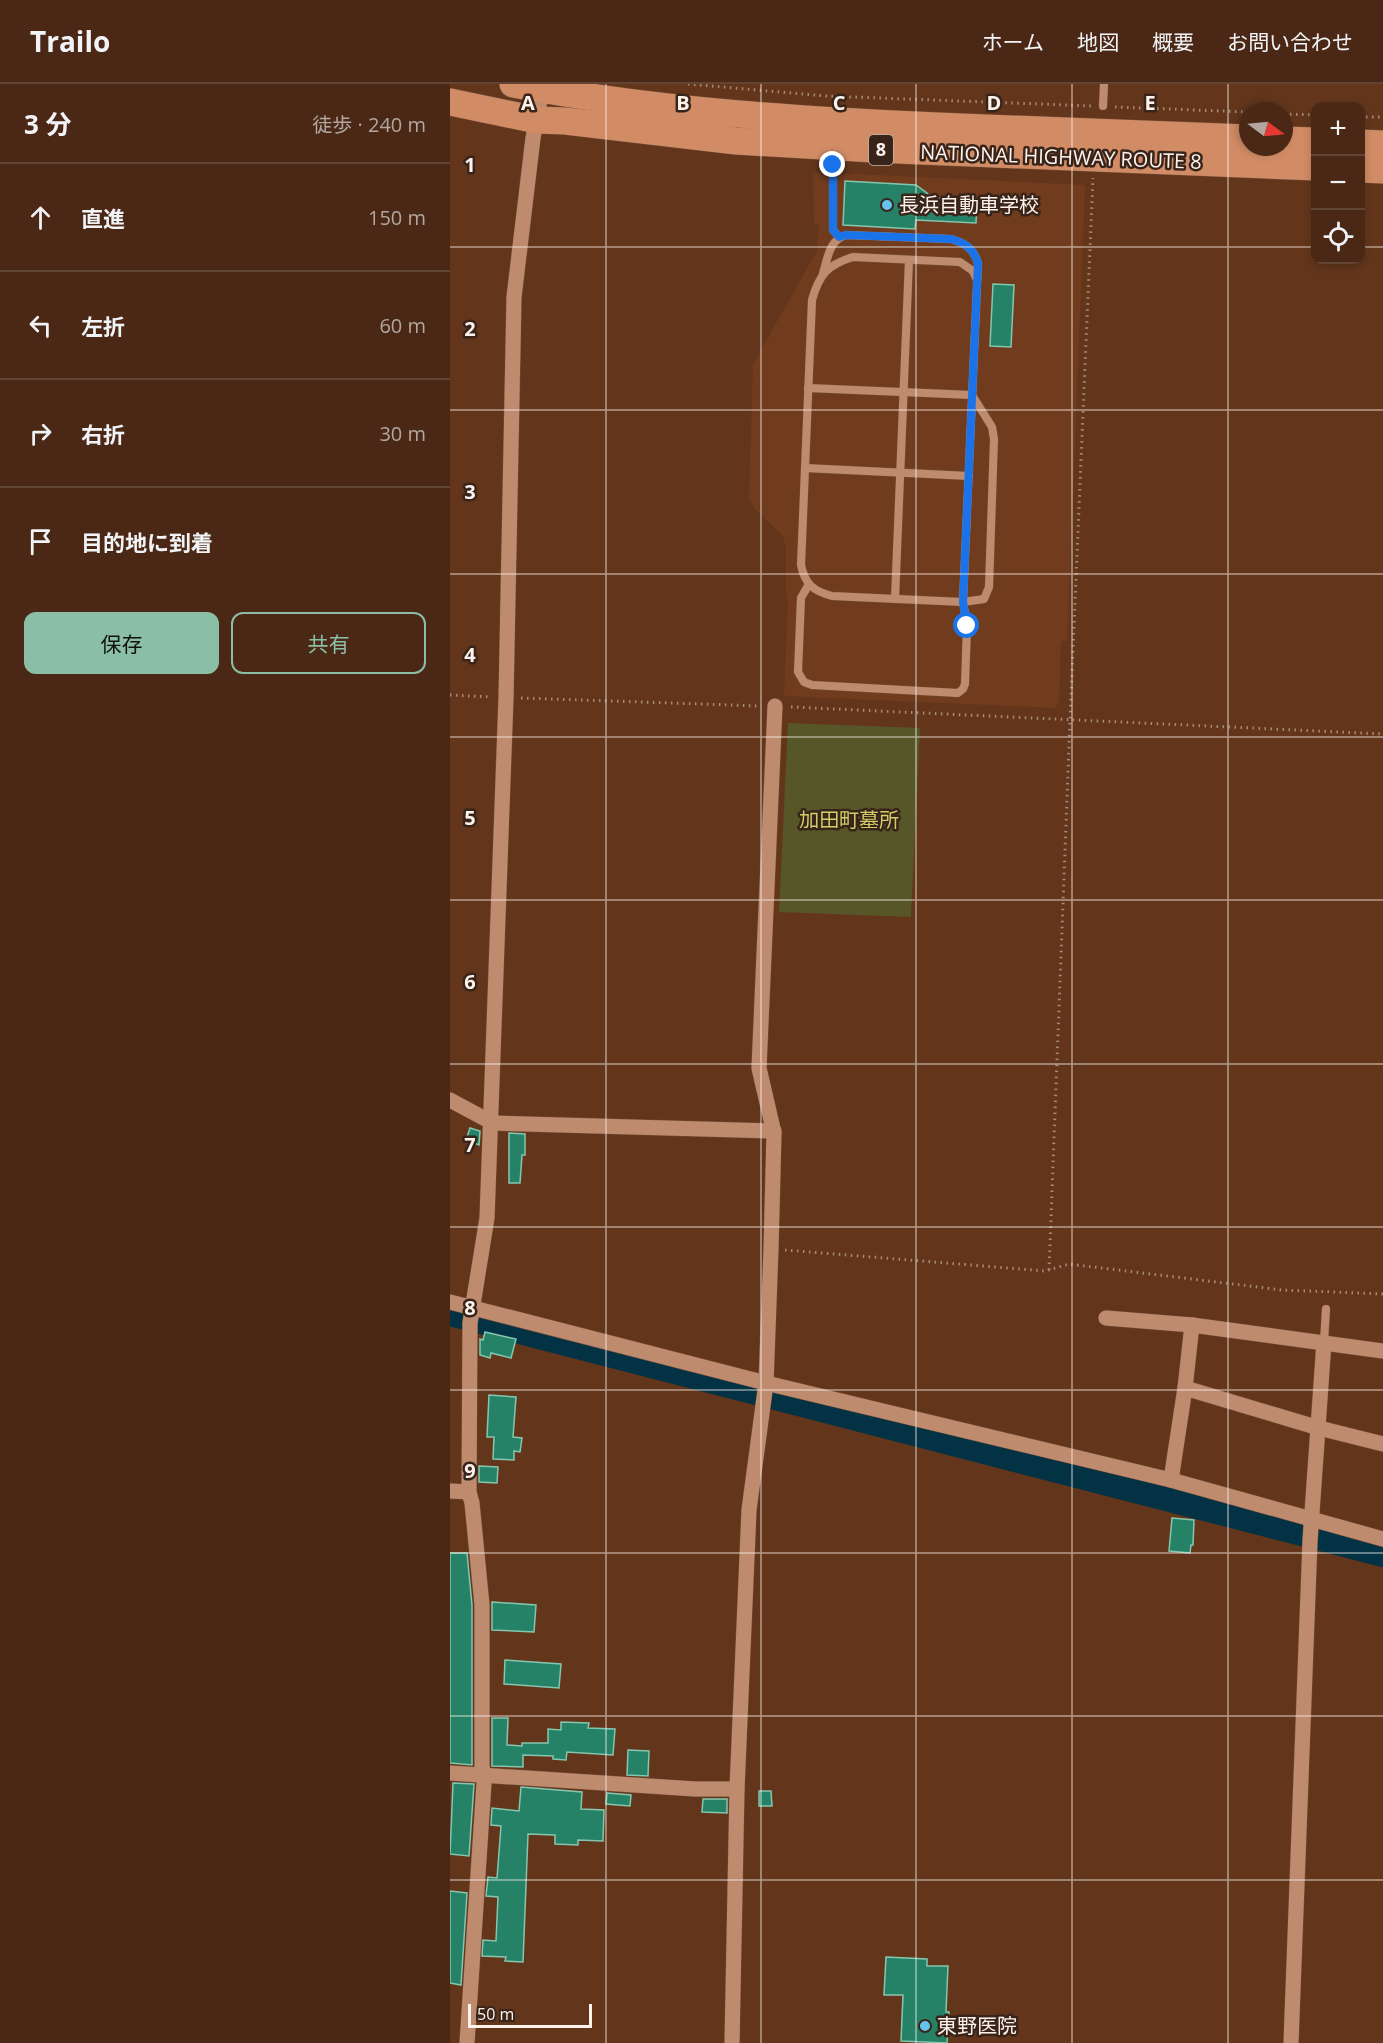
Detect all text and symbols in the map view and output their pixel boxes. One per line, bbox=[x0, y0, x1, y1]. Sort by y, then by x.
text: Trailo bbox=[30, 22, 110, 60]
text: ホーム bbox=[982, 28, 1044, 56]
text: 地図 bbox=[1077, 28, 1119, 56]
text: 概要 bbox=[1152, 28, 1194, 56]
text: お問い合わせ bbox=[1227, 28, 1353, 56]
text: A bbox=[521, 89, 535, 116]
text: B bbox=[676, 89, 690, 116]
text: C bbox=[833, 89, 846, 116]
text: D bbox=[987, 89, 1001, 116]
text: E bbox=[1144, 89, 1156, 116]
north arrow bbox=[1239, 102, 1293, 156]
map controls bbox=[1311, 102, 1365, 264]
button: + bbox=[1311, 102, 1365, 156]
text: 3 分 bbox=[24, 106, 72, 142]
text: 徒歩 · 240 m bbox=[312, 111, 426, 138]
road number: 8 bbox=[869, 135, 893, 165]
street label: NATIONAL HIGHWAY ROUTE 8 bbox=[920, 138, 1202, 175]
text: 1 bbox=[464, 151, 476, 178]
route end bbox=[819, 151, 845, 177]
button: − bbox=[1311, 156, 1365, 210]
place label: 長浜自動車学校 bbox=[899, 191, 1039, 218]
marker: 長浜自動車学校 bbox=[880, 198, 894, 212]
icon: ahead bbox=[24, 201, 57, 234]
text: 直進 bbox=[81, 203, 125, 233]
text: 150 m bbox=[368, 204, 426, 231]
button: locate bbox=[1311, 210, 1365, 264]
icon: left bbox=[24, 309, 57, 342]
text: 左折 bbox=[81, 311, 125, 341]
text: 60 m bbox=[379, 312, 426, 339]
text: 2 bbox=[464, 315, 476, 342]
icon: right bbox=[24, 417, 57, 450]
text: 右折 bbox=[81, 419, 125, 449]
text: 30 m bbox=[379, 420, 426, 447]
text: 3 bbox=[464, 478, 476, 505]
icon: arrive bbox=[24, 525, 57, 558]
text: 目的地に到着 bbox=[81, 527, 213, 557]
button: 保存 bbox=[24, 612, 219, 674]
button: 共有 bbox=[231, 612, 426, 674]
route start bbox=[953, 612, 979, 638]
text: 4 bbox=[464, 641, 476, 668]
text: 5 bbox=[464, 804, 476, 831]
park label: 加田町墓所 bbox=[799, 806, 899, 833]
text: 6 bbox=[464, 968, 476, 995]
text: 7 bbox=[464, 1131, 476, 1158]
text: 8 bbox=[464, 1294, 476, 1321]
text: 9 bbox=[464, 1457, 476, 1484]
scale bar bbox=[468, 2001, 592, 2028]
text: 50 m bbox=[477, 2003, 514, 2025]
place label: 東野医院 bbox=[937, 2012, 1017, 2039]
marker: 東野医院 bbox=[918, 2019, 932, 2033]

